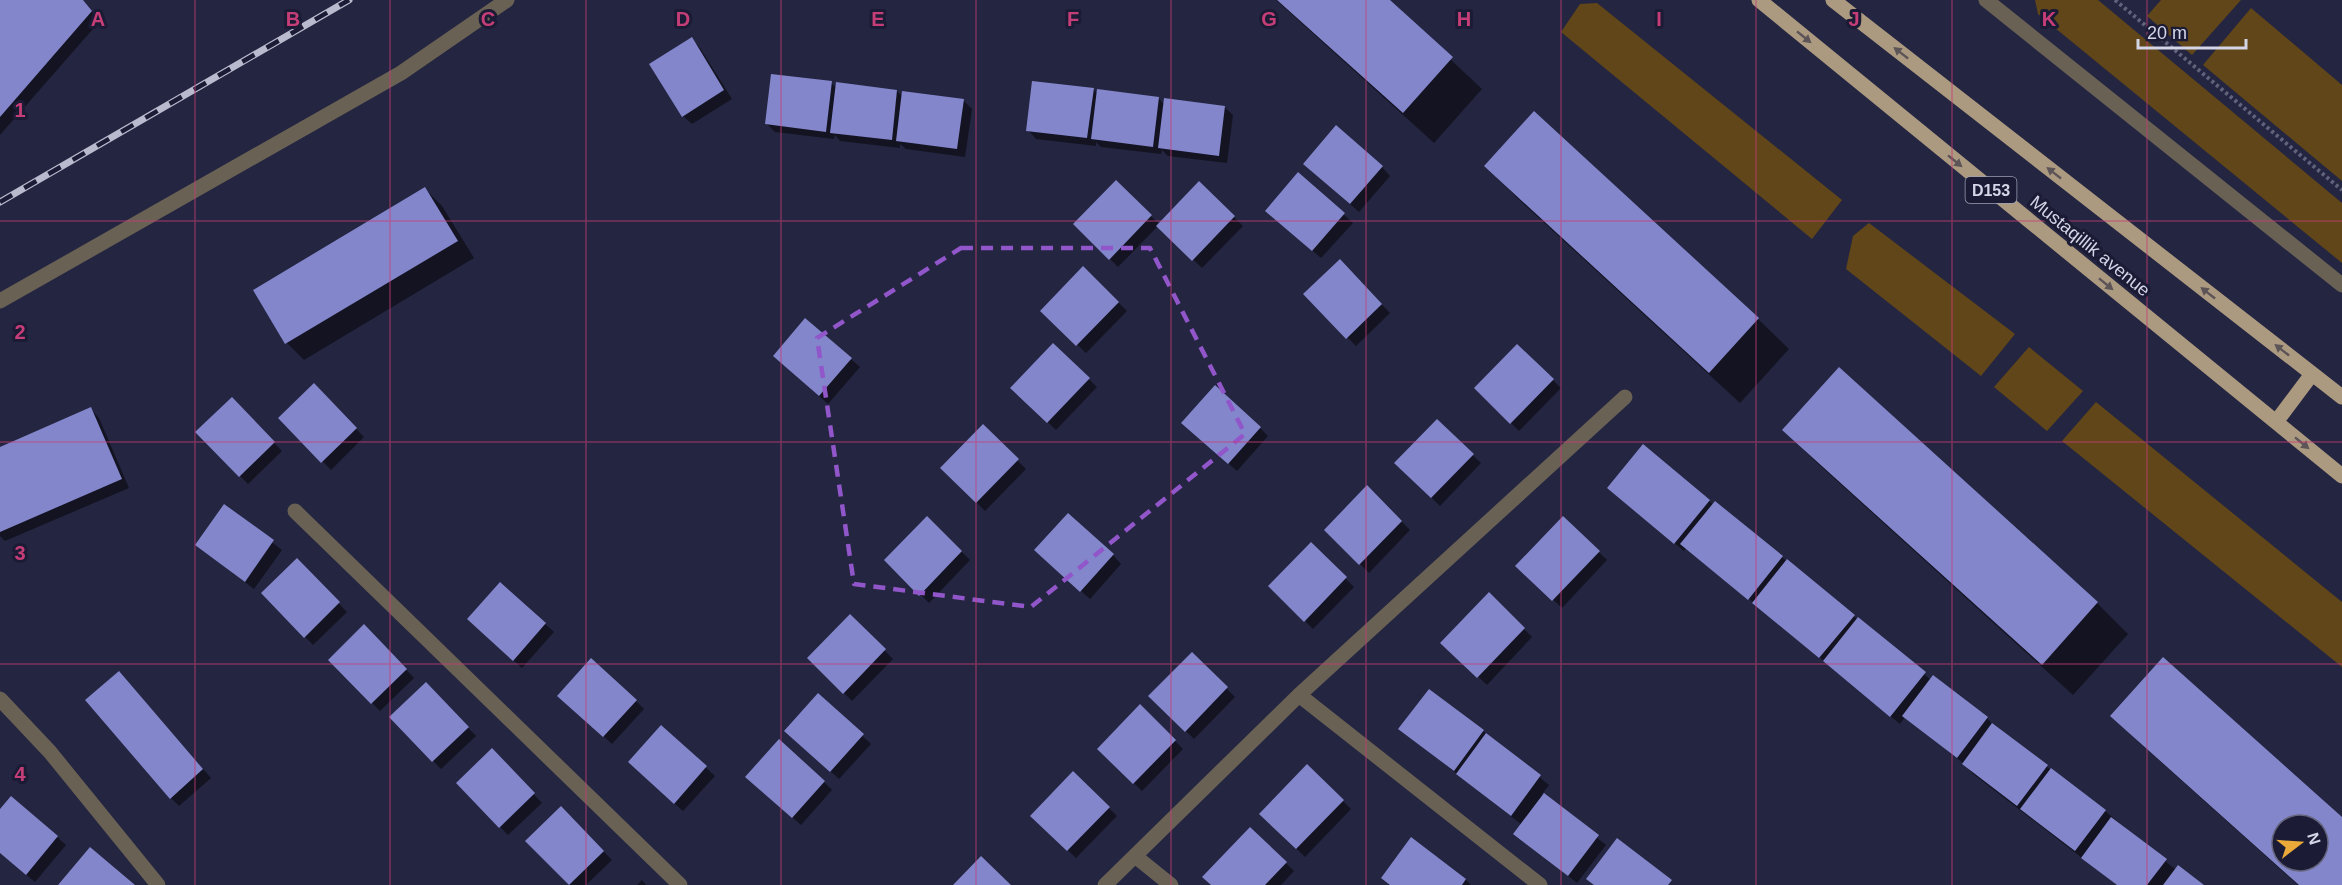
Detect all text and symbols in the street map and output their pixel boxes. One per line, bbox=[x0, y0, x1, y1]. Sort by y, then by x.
text: A bbox=[91, 8, 105, 30]
text: B bbox=[286, 8, 300, 30]
text: C bbox=[481, 8, 495, 30]
text: D bbox=[676, 8, 690, 30]
text: E bbox=[871, 8, 885, 30]
text: F bbox=[1067, 8, 1079, 30]
text: G bbox=[1261, 8, 1277, 30]
text: H bbox=[1457, 8, 1471, 30]
text: I bbox=[1656, 8, 1662, 30]
text: J bbox=[1848, 8, 1860, 30]
text: K bbox=[2042, 8, 2057, 30]
scale bar bbox=[2138, 12, 2246, 50]
text: 20 m bbox=[2147, 23, 2187, 43]
one-way arrow bbox=[1796, 30, 1811, 43]
one-way arrow bbox=[1893, 47, 1908, 59]
text: 1 bbox=[14, 99, 26, 121]
one-way arrow bbox=[1947, 154, 1963, 167]
one-way arrow bbox=[2047, 167, 2062, 179]
road number: D153 bbox=[1966, 177, 2016, 203]
street label: Mustaqillik avenue bbox=[2026, 192, 2154, 300]
one-way arrow bbox=[2098, 278, 2114, 291]
one-way arrow bbox=[2200, 287, 2216, 299]
text: 2 bbox=[14, 321, 26, 343]
one-way arrow bbox=[2274, 345, 2289, 357]
one-way arrow bbox=[2294, 436, 2309, 449]
text: 3 bbox=[14, 542, 26, 564]
text: 4 bbox=[14, 763, 26, 785]
north arrow bbox=[2270, 813, 2330, 873]
text: N bbox=[2304, 831, 2324, 847]

